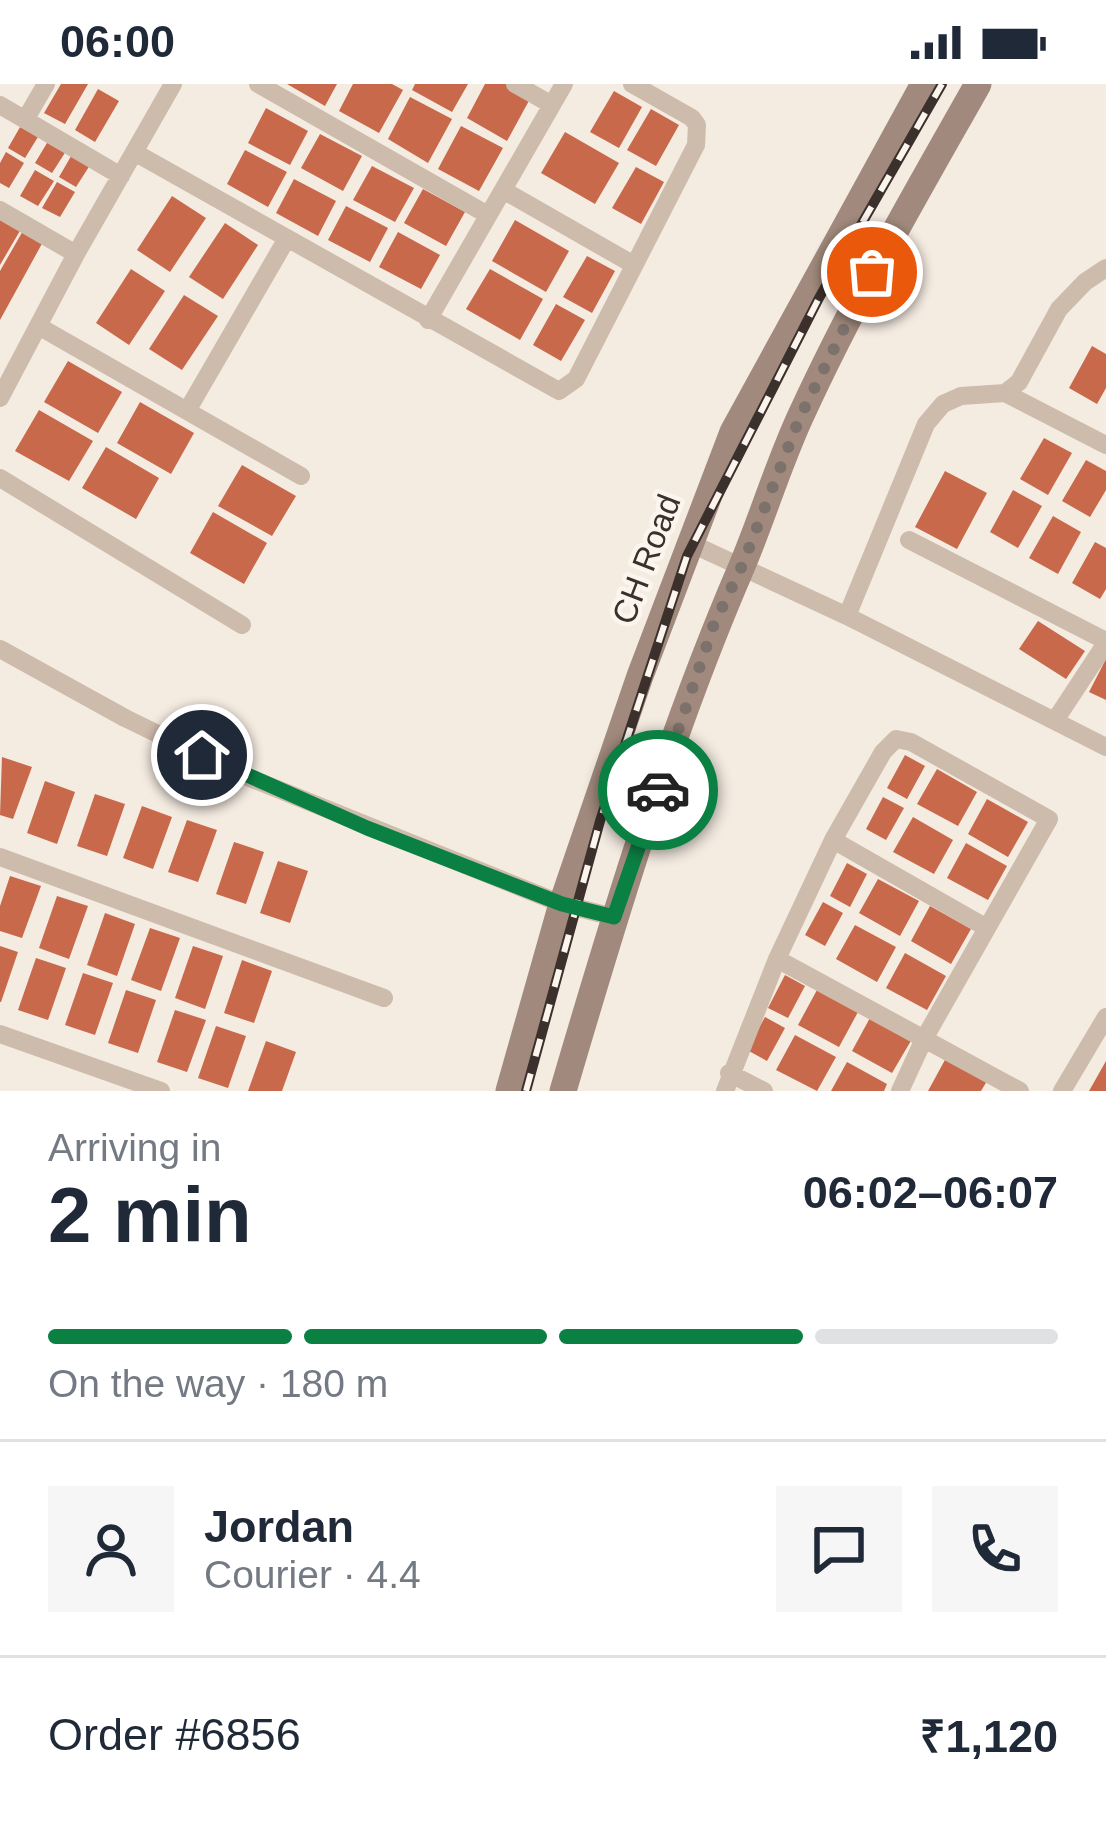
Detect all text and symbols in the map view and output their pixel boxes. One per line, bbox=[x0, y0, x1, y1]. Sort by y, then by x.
text: 06:00 bbox=[60, 16, 175, 67]
pin bbox=[821, 221, 923, 323]
icon: bag bbox=[839, 239, 905, 305]
street label: CH Road bbox=[604, 489, 688, 629]
pin bbox=[151, 704, 253, 806]
icon: home bbox=[169, 722, 235, 788]
courier bbox=[598, 730, 718, 850]
icon: car bbox=[625, 757, 691, 823]
text: Arriving in bbox=[48, 1126, 221, 1169]
text: 06:02–06:07 bbox=[803, 1167, 1058, 1218]
text: 2 min bbox=[48, 1171, 252, 1259]
text: On the way · 180 m bbox=[48, 1362, 388, 1405]
button: person bbox=[48, 1486, 174, 1612]
button: chat bbox=[776, 1486, 902, 1612]
button: phone bbox=[932, 1486, 1058, 1612]
text: Jordan bbox=[204, 1501, 354, 1552]
text: Courier · 4.4 bbox=[204, 1553, 421, 1596]
text: Order #6856 bbox=[48, 1709, 301, 1760]
text: ₹1,120 bbox=[920, 1711, 1058, 1762]

